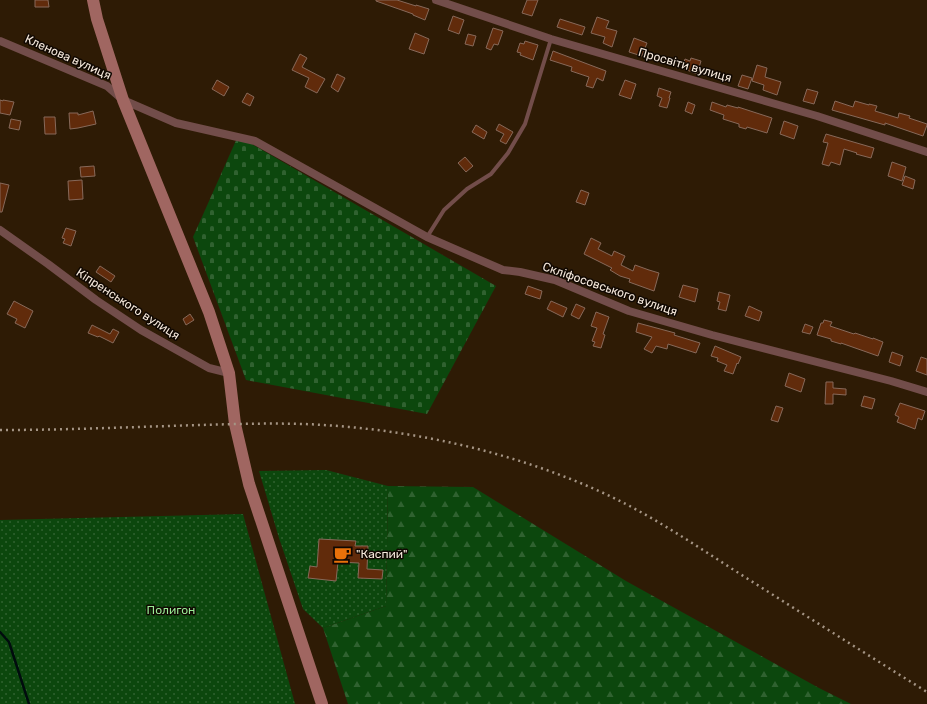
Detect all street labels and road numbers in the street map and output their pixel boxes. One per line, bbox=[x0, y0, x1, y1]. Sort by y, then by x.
street label: Кленова вулиця bbox=[23, 32, 113, 82]
street label: Просвіти вулиця bbox=[637, 45, 733, 85]
street label: Скліфосовського вулиця bbox=[541, 259, 679, 319]
street label: Кіпренського вулиця bbox=[74, 265, 182, 343]

